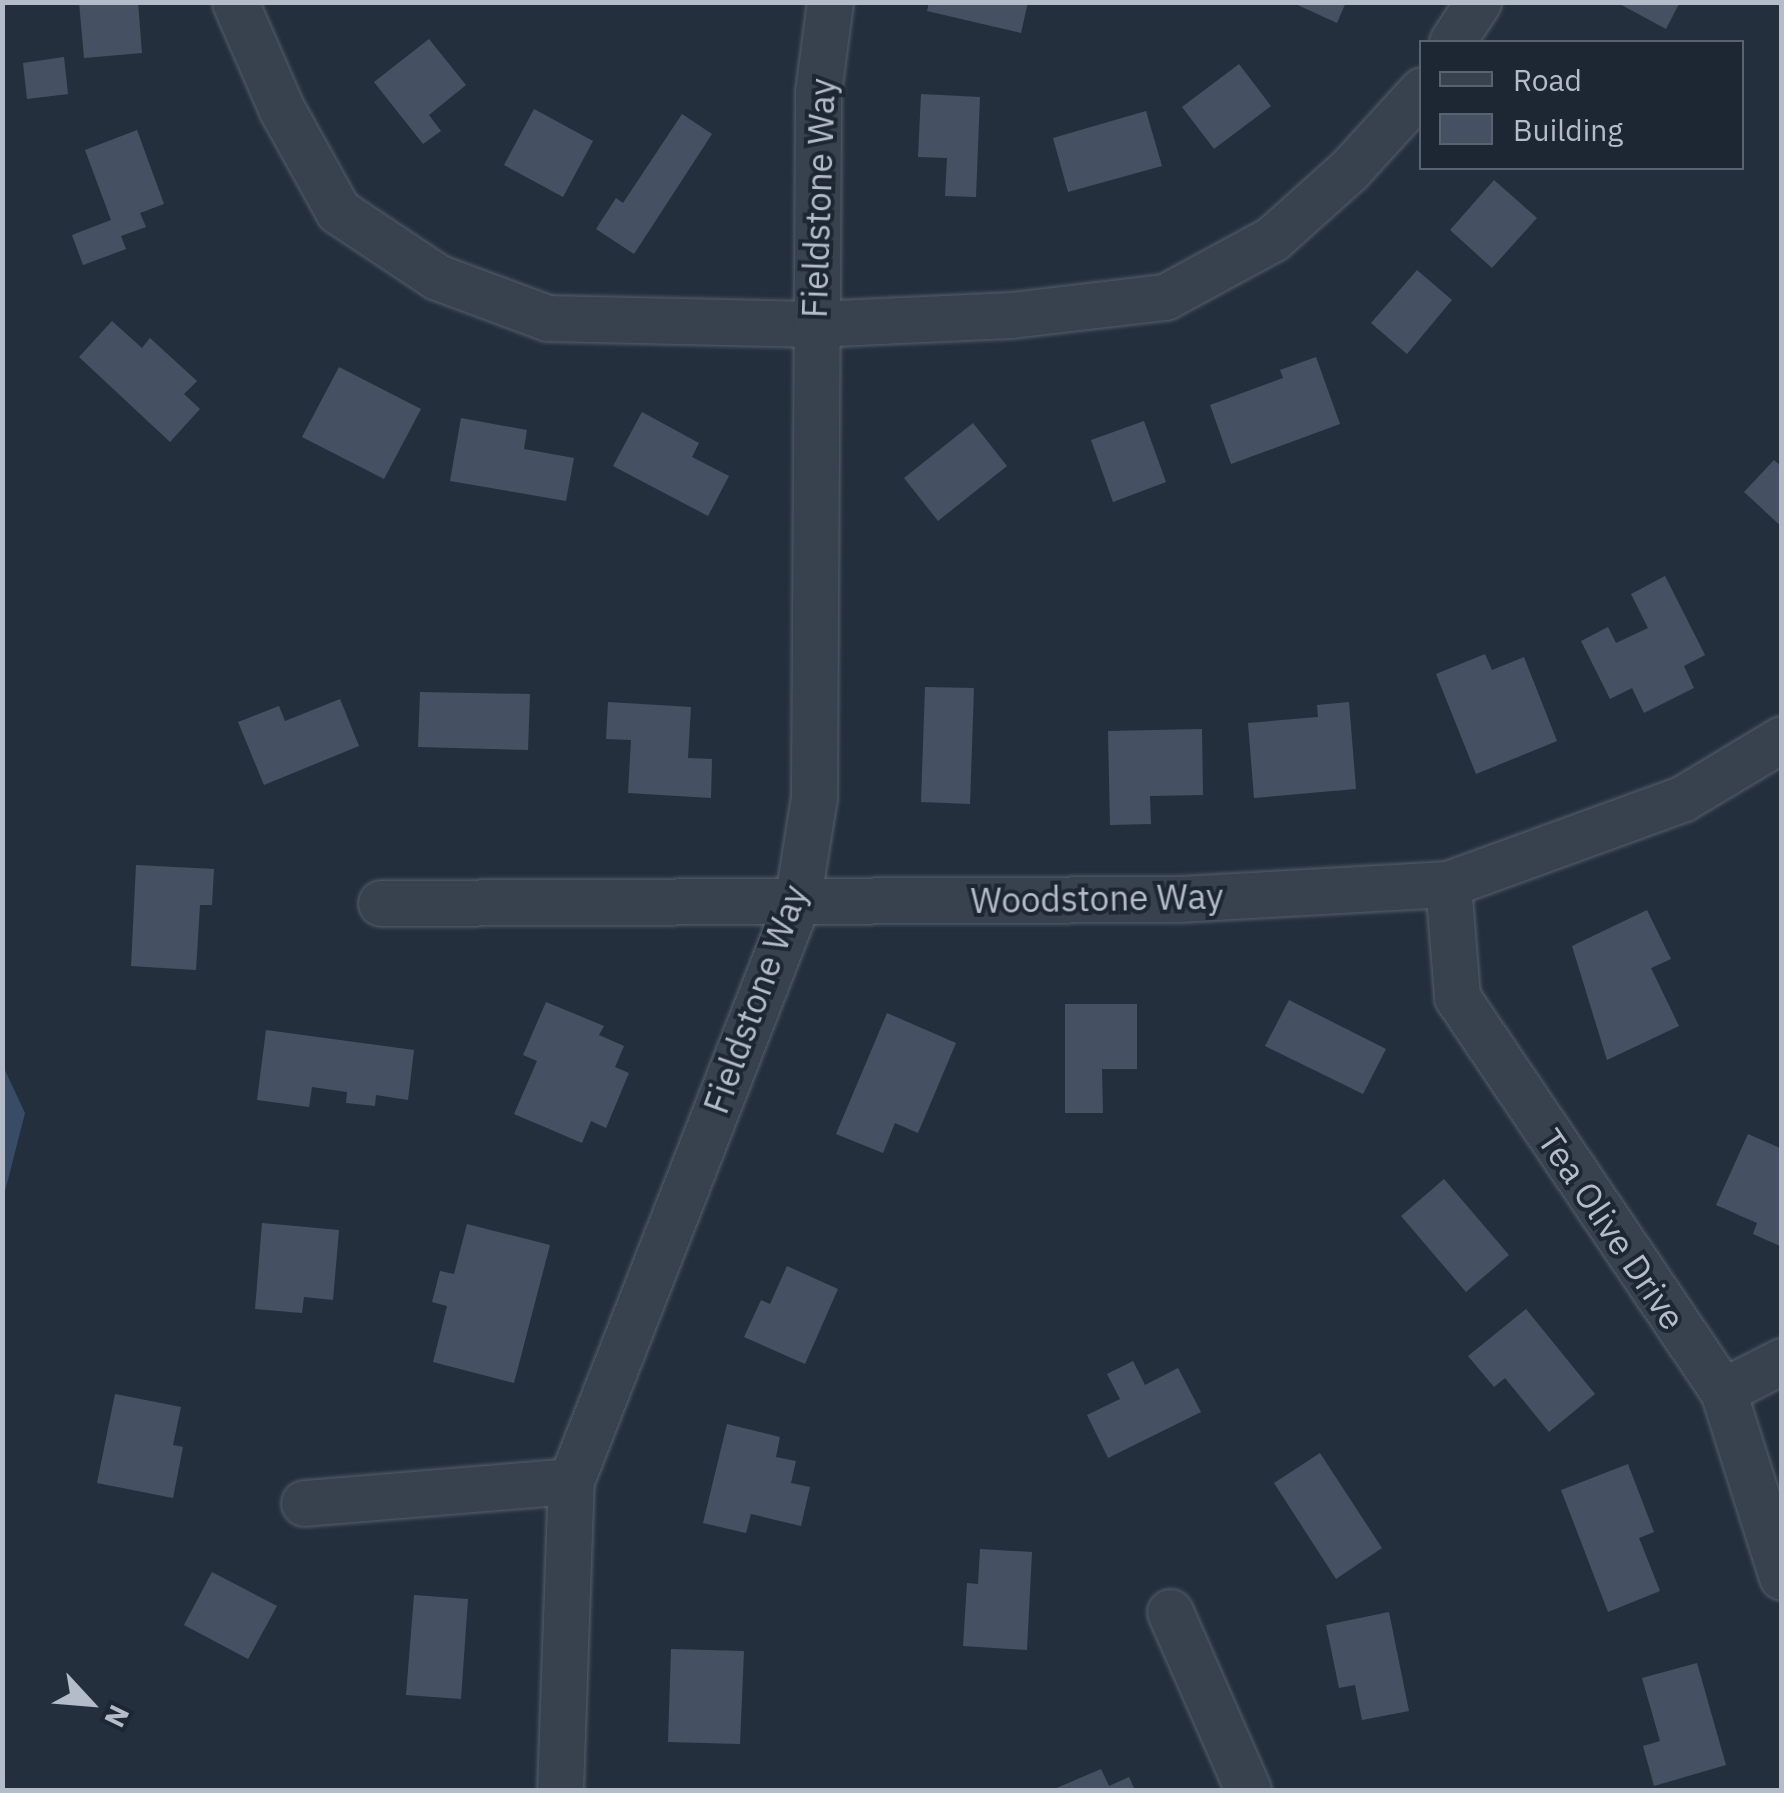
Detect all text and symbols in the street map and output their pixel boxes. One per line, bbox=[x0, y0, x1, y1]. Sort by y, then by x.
legend bbox=[1419, 40, 1744, 170]
text: Road bbox=[1513, 60, 1582, 99]
street label: Fieldstone Way bbox=[793, 77, 843, 319]
text: Building bbox=[1513, 110, 1623, 149]
street label: Woodstone Way bbox=[970, 875, 1224, 921]
street label: Fieldstone Way bbox=[694, 879, 816, 1119]
street label: Tea Olive Drive bbox=[1530, 1121, 1694, 1337]
north arrow bbox=[40, 1653, 140, 1753]
text: N bbox=[96, 1699, 138, 1734]

